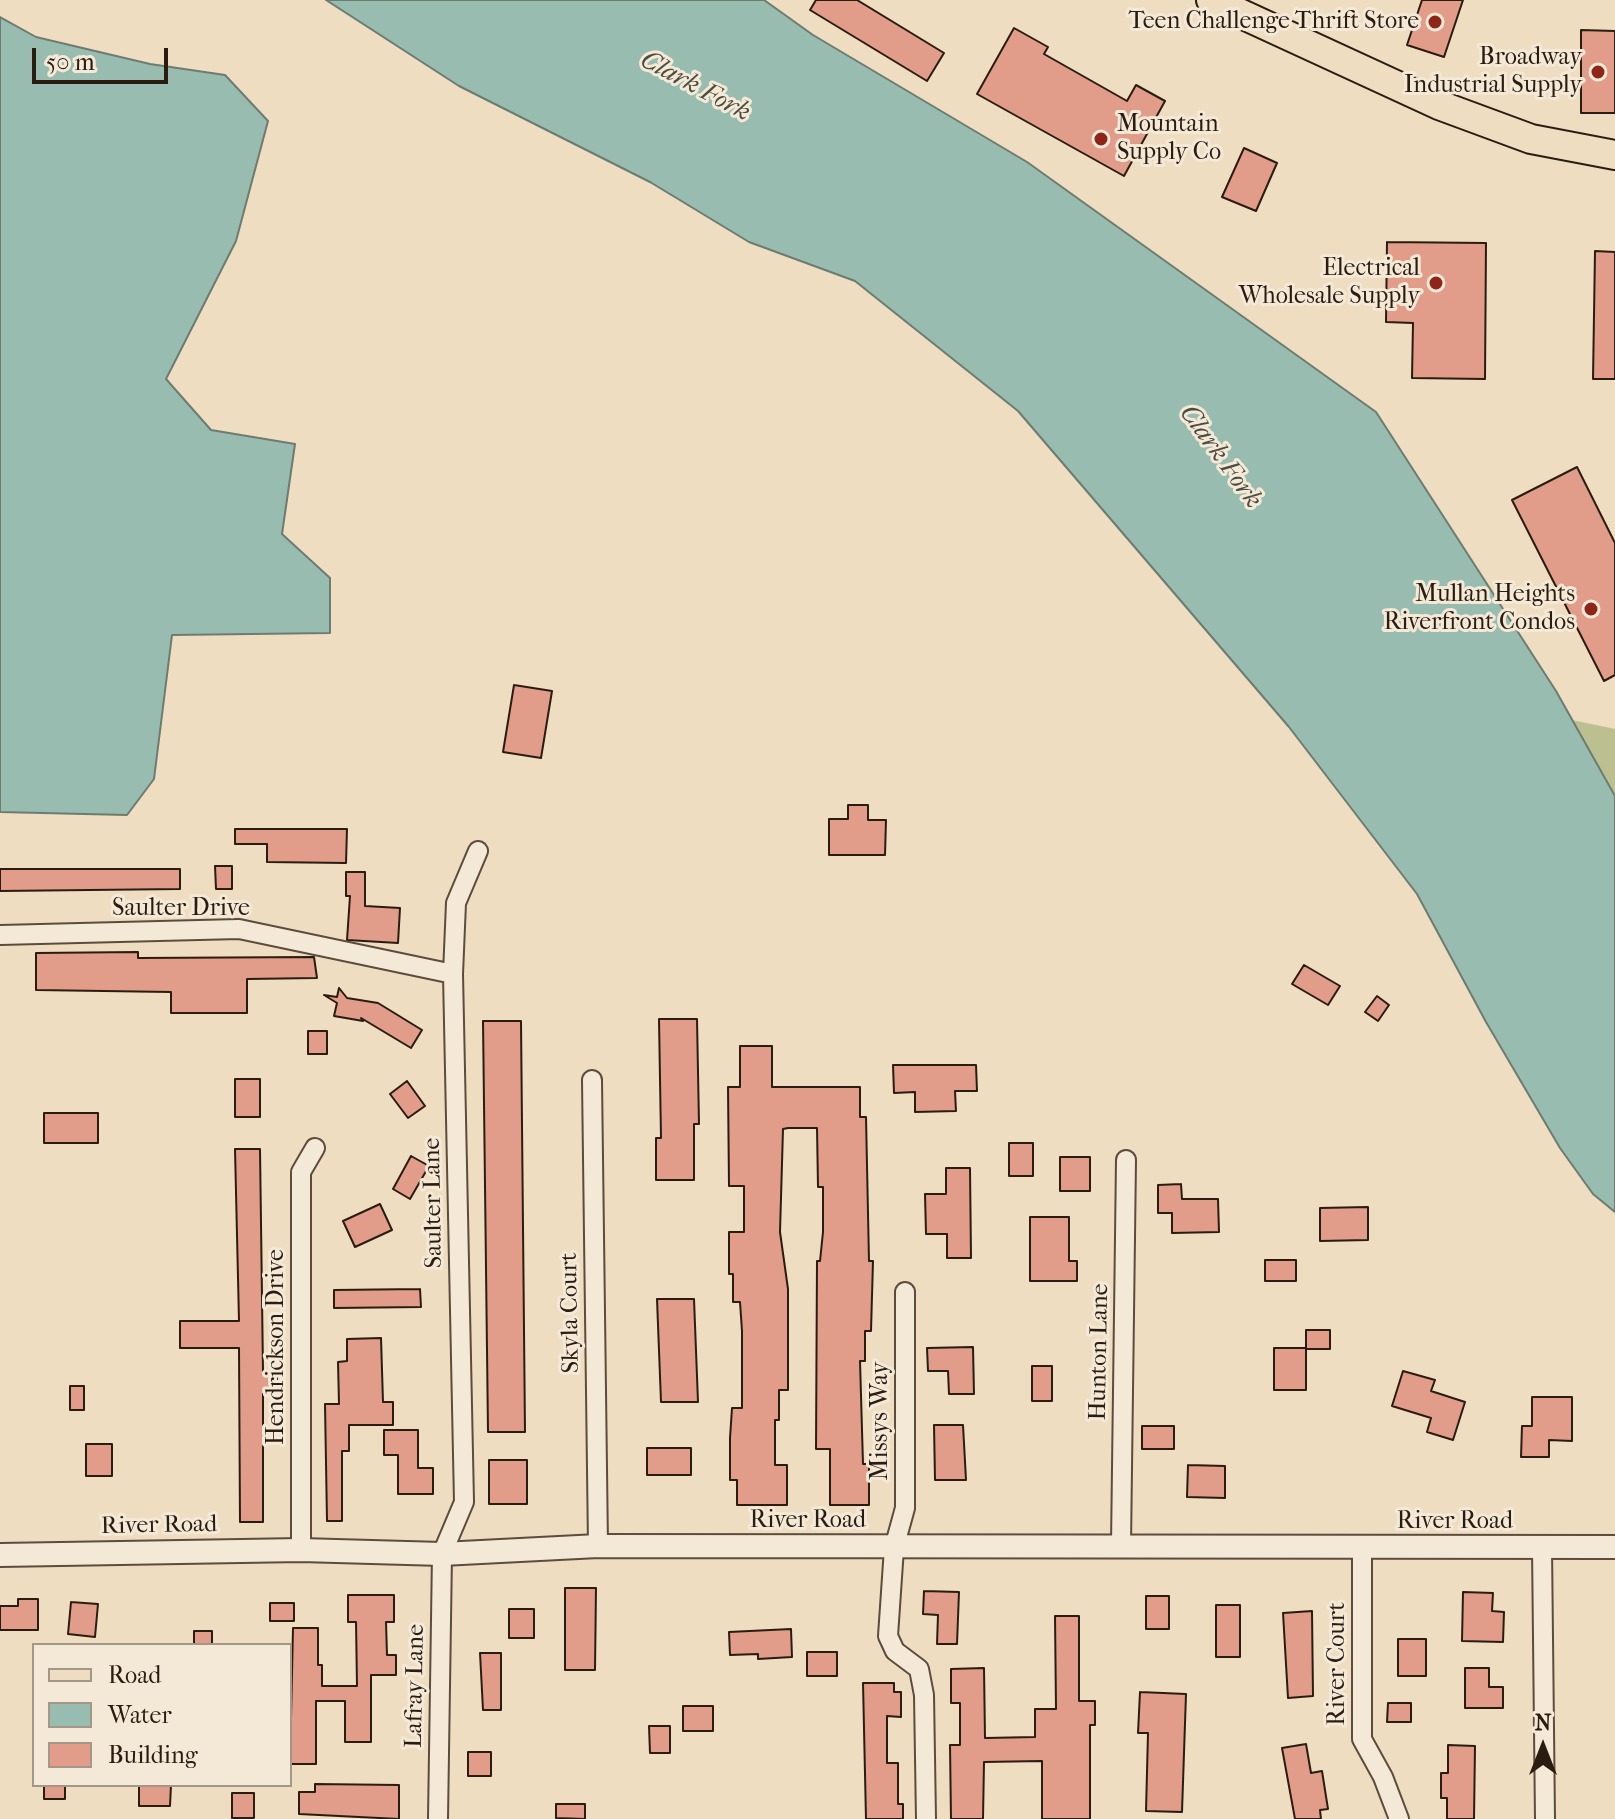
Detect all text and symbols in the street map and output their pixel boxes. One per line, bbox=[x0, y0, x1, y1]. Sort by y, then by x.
place label: Teen Challenge Thrift Store bbox=[1129, 8, 1419, 36]
marker: Teen Challenge Thrift Store bbox=[1426, 13, 1444, 31]
scale bar bbox=[36, 32, 172, 82]
place label: Broadway Industrial Supply bbox=[1404, 44, 1582, 100]
water label: Clark Fork bbox=[635, 45, 755, 129]
text: 50 m bbox=[46, 48, 95, 76]
marker: Broadway Industrial Supply bbox=[1589, 63, 1607, 81]
place label: Mountain Supply Co bbox=[1117, 111, 1221, 167]
marker: Mountain Supply Co bbox=[1092, 130, 1110, 148]
place label: Electrical Wholesale Supply bbox=[1239, 255, 1420, 311]
marker: Electrical Wholesale Supply bbox=[1427, 274, 1445, 292]
water label: Clark Fork bbox=[1172, 399, 1268, 515]
place label: Mullan Heights Riverfront Condos bbox=[1384, 581, 1575, 637]
marker: Mullan Heights Riverfront Condos bbox=[1582, 600, 1600, 618]
street label: Saulter Drive bbox=[112, 895, 250, 923]
street label: Saulter Lane bbox=[418, 1137, 450, 1269]
street label: Hendrickson Drive bbox=[263, 1249, 291, 1445]
street label: Skyla Court bbox=[556, 1252, 586, 1374]
street label: Hunton Lane bbox=[1084, 1283, 1116, 1421]
street label: Missys Way bbox=[867, 1362, 895, 1480]
street label: River Road bbox=[750, 1507, 866, 1535]
street label: River Road bbox=[1397, 1508, 1513, 1536]
street label: River Road bbox=[101, 1511, 217, 1541]
street label: River Court bbox=[1324, 1602, 1352, 1726]
street label: Lafray Lane bbox=[401, 1624, 431, 1748]
legend bbox=[32, 1643, 292, 1787]
text: Road bbox=[108, 1661, 161, 1689]
text: Water bbox=[108, 1701, 172, 1729]
north arrow bbox=[1503, 1707, 1583, 1787]
text: N bbox=[1535, 1710, 1551, 1736]
text: Building bbox=[108, 1741, 198, 1769]

